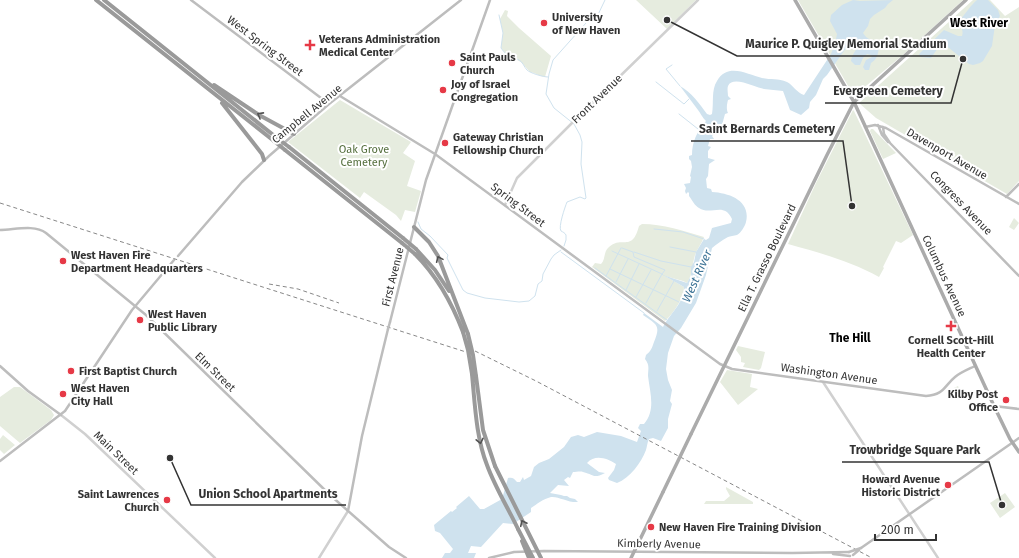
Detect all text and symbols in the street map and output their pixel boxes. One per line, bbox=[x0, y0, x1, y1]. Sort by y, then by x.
place label: University of New Haven bbox=[552, 11, 620, 37]
street label: West Spring Street bbox=[224, 13, 306, 79]
district label: West River bbox=[950, 16, 1008, 30]
marker: University of New Haven bbox=[539, 18, 549, 28]
callout: Maurice P. Quigley Memorial Stadium bbox=[737, 32, 955, 56]
place label: Veterans Administration Medical Center bbox=[318, 33, 440, 59]
text: Maurice P. Quigley Memorial Stadium bbox=[745, 37, 947, 51]
marker: Veterans Administration Medical Center bbox=[304, 39, 316, 51]
place label: Saint Pauls Church bbox=[460, 51, 516, 77]
marker: Saint Pauls Church bbox=[447, 58, 457, 68]
street label: Front Avenue bbox=[569, 72, 625, 126]
place label: Joy of Israel Congregation bbox=[450, 78, 518, 104]
callout: Evergreen Cemetery bbox=[825, 79, 951, 103]
street label: Campbell Avenue bbox=[269, 82, 345, 146]
text: Evergreen Cemetery bbox=[833, 84, 944, 98]
marker: Joy of Israel Congregation bbox=[438, 85, 448, 95]
one-way arrow bbox=[256, 113, 264, 120]
callout: Saint Bernards Cemetery bbox=[691, 117, 843, 141]
text: Saint Bernards Cemetery bbox=[699, 122, 836, 136]
street label: Davenport Avenue bbox=[904, 126, 990, 182]
place label: Gateway Christian Fellowship Church bbox=[453, 131, 544, 157]
marker: Gateway Christian Fellowship Church bbox=[440, 138, 450, 148]
park label: Oak Grove Cemetery bbox=[339, 143, 389, 169]
street label: Congress Avenue bbox=[927, 168, 995, 238]
street label: Spring Street bbox=[488, 180, 548, 230]
street label: Ella T. Grasso Boulevard bbox=[735, 202, 799, 314]
street label: Columbus Avenue bbox=[919, 233, 969, 319]
street label: First Avenue bbox=[379, 246, 407, 308]
water label: West River bbox=[679, 247, 715, 304]
place label: West Haven Fire Department Headquarters bbox=[71, 249, 204, 275]
marker: West Haven Fire Department Headquarters bbox=[58, 256, 68, 266]
one-way arrow bbox=[436, 256, 444, 264]
place label: West Haven Public Library bbox=[148, 308, 217, 334]
marker: West Haven Public Library bbox=[135, 315, 145, 325]
marker: Cornell Scott-Hill Health Center bbox=[945, 320, 957, 332]
district label: The Hill bbox=[829, 331, 871, 345]
place label: Cornell Scott-Hill Health Center bbox=[908, 334, 995, 360]
street label: Elm Street bbox=[192, 350, 238, 394]
street label: Washington Avenue bbox=[780, 361, 878, 387]
place label: First Baptist Church bbox=[79, 365, 177, 378]
marker: First Baptist Church bbox=[66, 366, 76, 376]
place label: West Haven City Hall bbox=[71, 382, 130, 408]
place label: Kilby Post Office bbox=[948, 388, 999, 414]
marker: West Haven City Hall bbox=[58, 389, 68, 399]
marker: Kilby Post Office bbox=[1001, 395, 1011, 405]
street label: Main Street bbox=[91, 429, 141, 477]
one-way arrow bbox=[476, 438, 484, 444]
callout: Trowbridge Square Park bbox=[842, 438, 989, 462]
text: Trowbridge Square Park bbox=[850, 443, 981, 457]
place label: Howard Avenue Historic District bbox=[862, 473, 941, 499]
marker: Howard Avenue Historic District bbox=[943, 480, 953, 490]
callout: Union School Apartments bbox=[191, 481, 346, 505]
text: Union School Apartments bbox=[198, 487, 338, 501]
place label: Saint Lawrences Church bbox=[78, 488, 160, 514]
marker: Saint Lawrences Church bbox=[162, 495, 172, 505]
scale bar bbox=[875, 516, 936, 542]
one-way arrow bbox=[520, 520, 528, 528]
place label: New Haven Fire Training Division bbox=[659, 521, 821, 534]
marker: New Haven Fire Training Division bbox=[646, 522, 656, 532]
text: 200 m bbox=[881, 523, 914, 537]
street label: Kimberly Avenue bbox=[617, 537, 701, 551]

